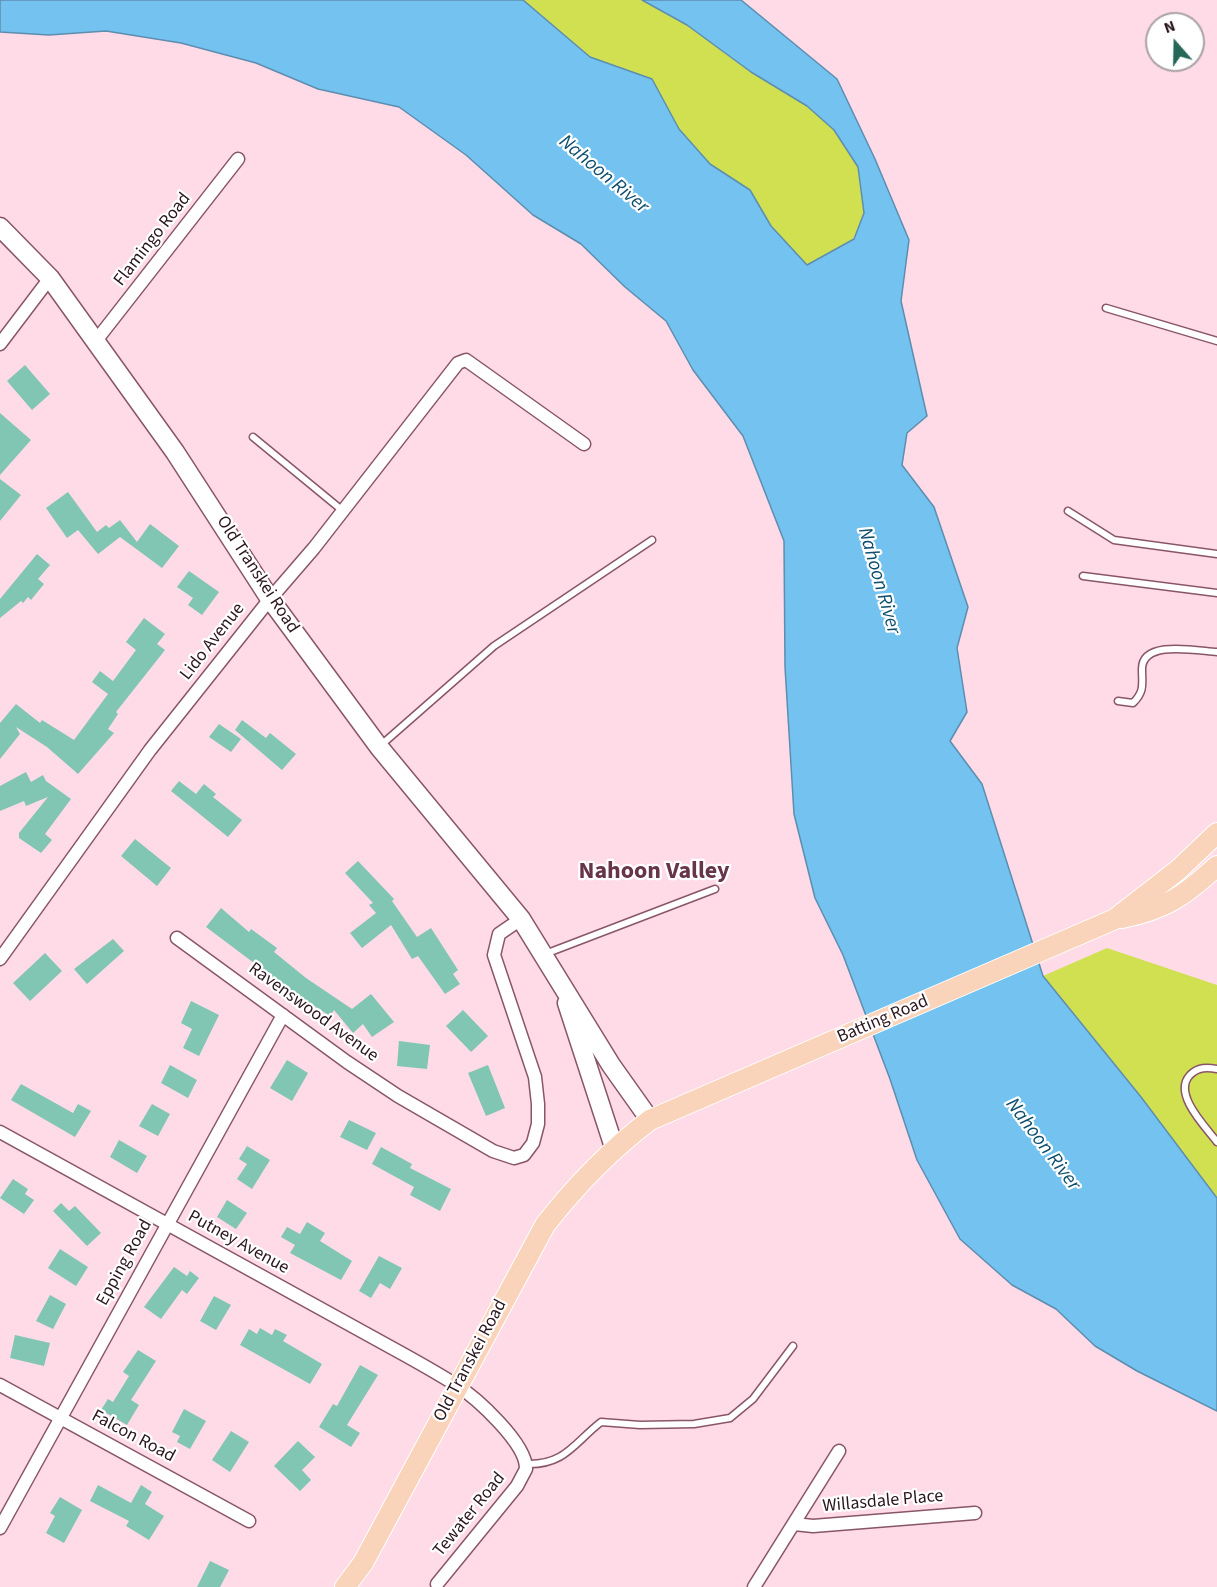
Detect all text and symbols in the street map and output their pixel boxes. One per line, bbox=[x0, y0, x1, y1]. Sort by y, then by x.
north arrow bbox=[1145, 12, 1205, 72]
text: N bbox=[1161, 15, 1178, 39]
water label: Nahoon River bbox=[553, 131, 653, 219]
street label: Flamingo Road bbox=[110, 189, 196, 291]
street label: Old Transkei Road bbox=[211, 512, 303, 638]
water label: Nahoon River bbox=[851, 525, 905, 637]
street label: Lido Avenue bbox=[176, 599, 250, 685]
district label: Nahoon Valley bbox=[578, 859, 730, 887]
street label: Ravenswood Avenue bbox=[244, 959, 382, 1067]
street label: Batting Road bbox=[834, 991, 932, 1049]
water label: Nahoon River bbox=[999, 1094, 1085, 1196]
street label: Putney Avenue bbox=[184, 1206, 292, 1280]
street label: Epping Road bbox=[93, 1216, 157, 1310]
street label: Old Transkei Road bbox=[430, 1296, 512, 1426]
street label: Falcon Road bbox=[87, 1406, 179, 1468]
street label: Tewater Road bbox=[429, 1468, 511, 1562]
street label: Willasdale Place bbox=[822, 1486, 944, 1518]

